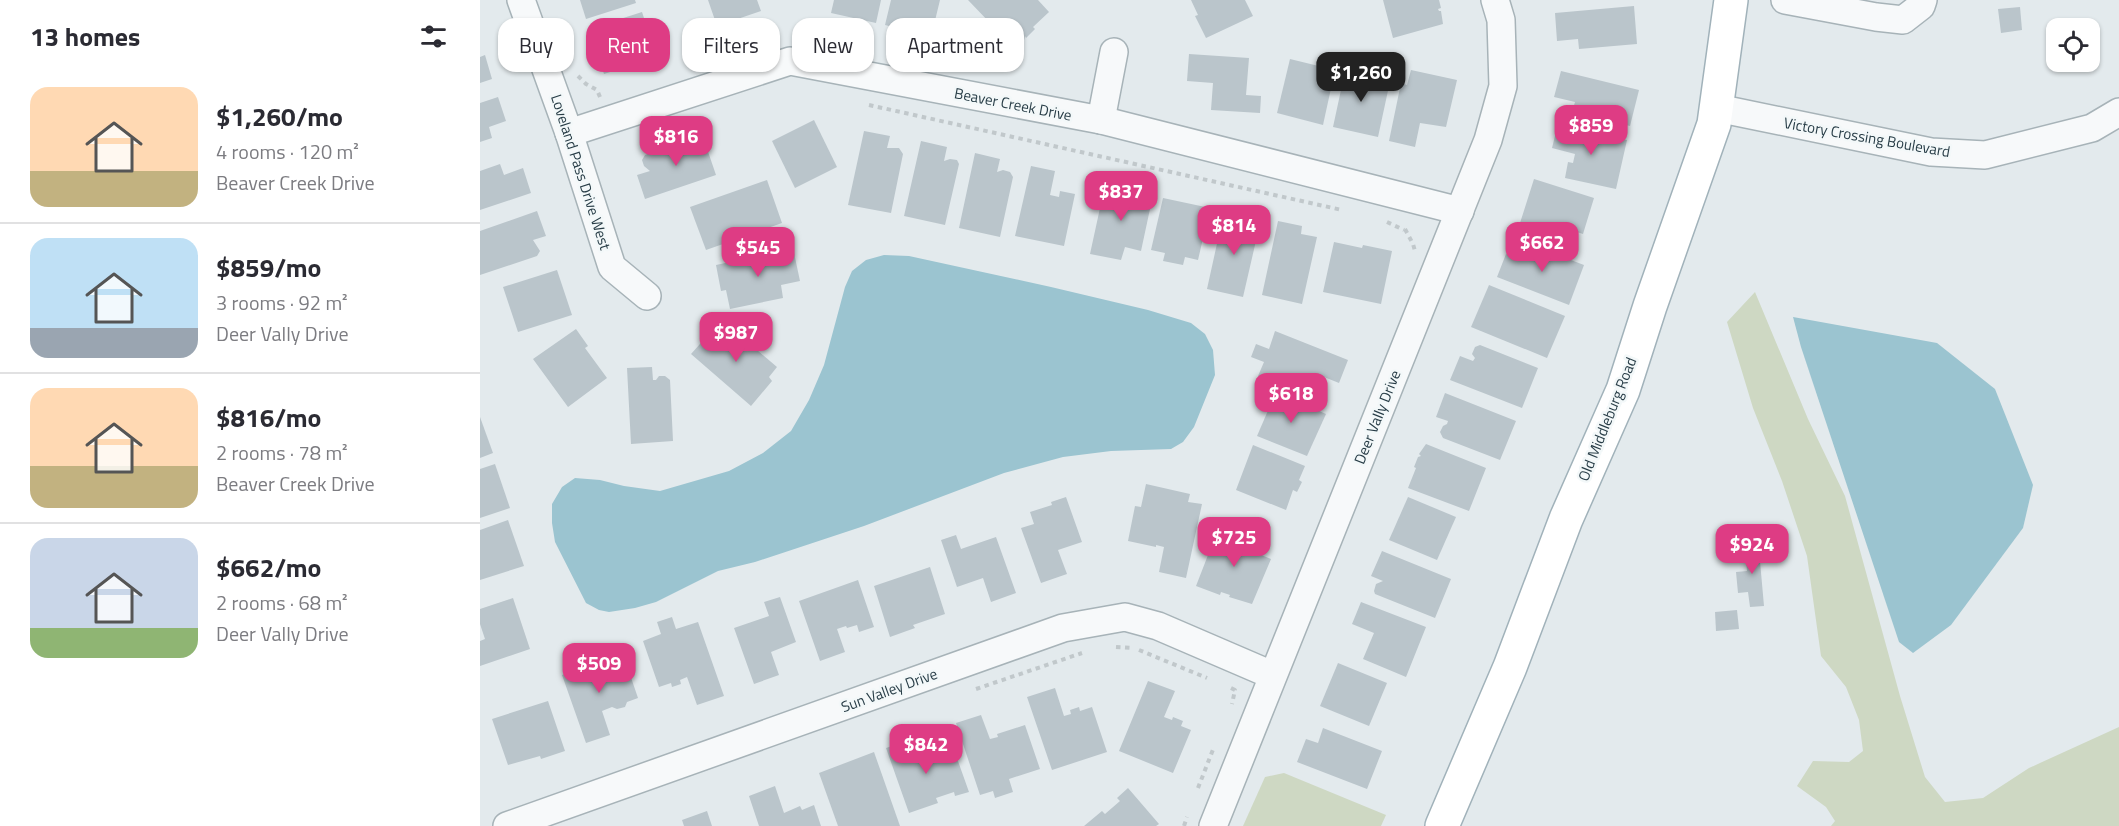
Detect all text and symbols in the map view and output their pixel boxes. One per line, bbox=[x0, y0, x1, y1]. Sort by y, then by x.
text: 13 homes bbox=[30, 17, 140, 56]
chip: Buy bbox=[498, 18, 574, 72]
chip: Rent bbox=[586, 18, 670, 72]
chip: Filters bbox=[682, 18, 780, 72]
chip: New bbox=[792, 18, 874, 72]
chip: Apartment bbox=[886, 18, 1024, 72]
map controls bbox=[2046, 18, 2100, 72]
button: locate bbox=[2046, 18, 2100, 72]
icon: filters bbox=[417, 20, 450, 53]
pin: $1,260 bbox=[1312, 52, 1410, 103]
text: $1,260 bbox=[1330, 56, 1392, 87]
street label: Beaver Creek Drive bbox=[952, 81, 1074, 127]
street label: Loveland Pass Drive West bbox=[545, 91, 617, 253]
text: $1,260/mo bbox=[216, 97, 343, 136]
pin: $859 bbox=[1555, 105, 1627, 156]
text: $859 bbox=[1569, 109, 1613, 140]
icon: home bbox=[78, 111, 150, 183]
street label: Victory Crossing Boulevard bbox=[1782, 111, 1952, 163]
pin: $816 bbox=[640, 116, 712, 167]
text: $816 bbox=[654, 120, 698, 151]
text: 4 rooms · 120 m² bbox=[216, 136, 359, 167]
text: Beaver Creek Drive bbox=[216, 167, 375, 198]
pin: $837 bbox=[1085, 171, 1157, 222]
text: $837 bbox=[1099, 175, 1143, 206]
pin: $814 bbox=[1198, 205, 1270, 256]
text: $814 bbox=[1212, 209, 1256, 240]
pin: $662 bbox=[1506, 222, 1578, 273]
text: $662 bbox=[1520, 226, 1564, 257]
pin: $545 bbox=[722, 227, 794, 278]
text: $545 bbox=[736, 231, 780, 262]
text: $859/mo bbox=[216, 248, 321, 287]
icon: home bbox=[78, 262, 150, 334]
text: 3 rooms · 92 m² bbox=[216, 287, 348, 318]
pin: $987 bbox=[700, 312, 772, 363]
text: $987 bbox=[714, 316, 758, 347]
text: Deer Vally Drive bbox=[216, 318, 349, 349]
street label: Old Middleburg Road bbox=[1572, 354, 1642, 484]
street label: Deer Vally Drive bbox=[1348, 367, 1406, 467]
pin: $618 bbox=[1255, 373, 1327, 424]
text: $618 bbox=[1269, 377, 1313, 408]
text: $816/mo bbox=[216, 398, 321, 437]
icon: home bbox=[78, 412, 150, 484]
text: 2 rooms · 78 m² bbox=[216, 437, 348, 468]
text: Beaver Creek Drive bbox=[216, 468, 375, 499]
pin: $725 bbox=[1198, 517, 1270, 568]
text: $725 bbox=[1212, 521, 1256, 552]
pin: $924 bbox=[1716, 524, 1788, 575]
text: $924 bbox=[1730, 528, 1774, 559]
text: $662/mo bbox=[216, 548, 321, 587]
icon: home bbox=[78, 562, 150, 634]
text: 2 rooms · 68 m² bbox=[216, 587, 348, 618]
text: Deer Vally Drive bbox=[216, 618, 349, 649]
pin: $509 bbox=[563, 643, 635, 694]
text: $509 bbox=[577, 647, 621, 678]
street label: Sun Valley Drive bbox=[838, 662, 940, 718]
pin: $842 bbox=[890, 724, 962, 775]
text: $842 bbox=[904, 728, 948, 759]

